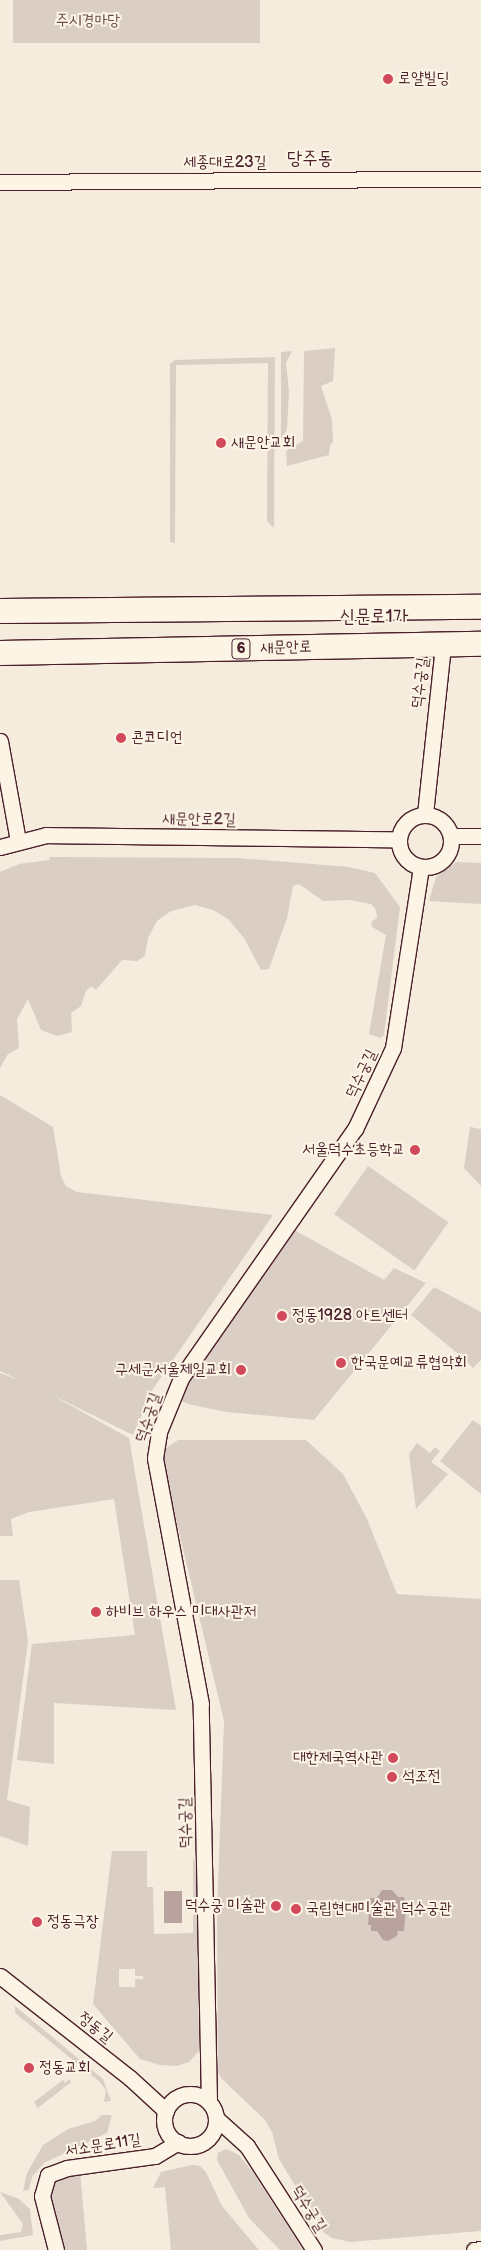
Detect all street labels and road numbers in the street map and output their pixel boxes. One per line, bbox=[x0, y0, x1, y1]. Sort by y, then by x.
street label: 세종대로23길 bbox=[183, 153, 267, 173]
road number: 6 bbox=[231, 636, 251, 662]
street label: 새문안로 bbox=[260, 638, 312, 658]
street label: 덕수궁길 bbox=[408, 656, 434, 710]
street label: 새문안로2길 bbox=[162, 810, 236, 830]
street label: 덕수궁길 bbox=[342, 1047, 382, 1101]
street label: 덕수궁길 bbox=[132, 1391, 166, 1445]
street label: 덕수궁길 bbox=[176, 1797, 196, 1849]
street label: 정동길 bbox=[74, 2009, 116, 2047]
street label: 서소문로11길 bbox=[64, 2131, 142, 2161]
street label: 덕수궁길 bbox=[286, 2182, 330, 2236]

